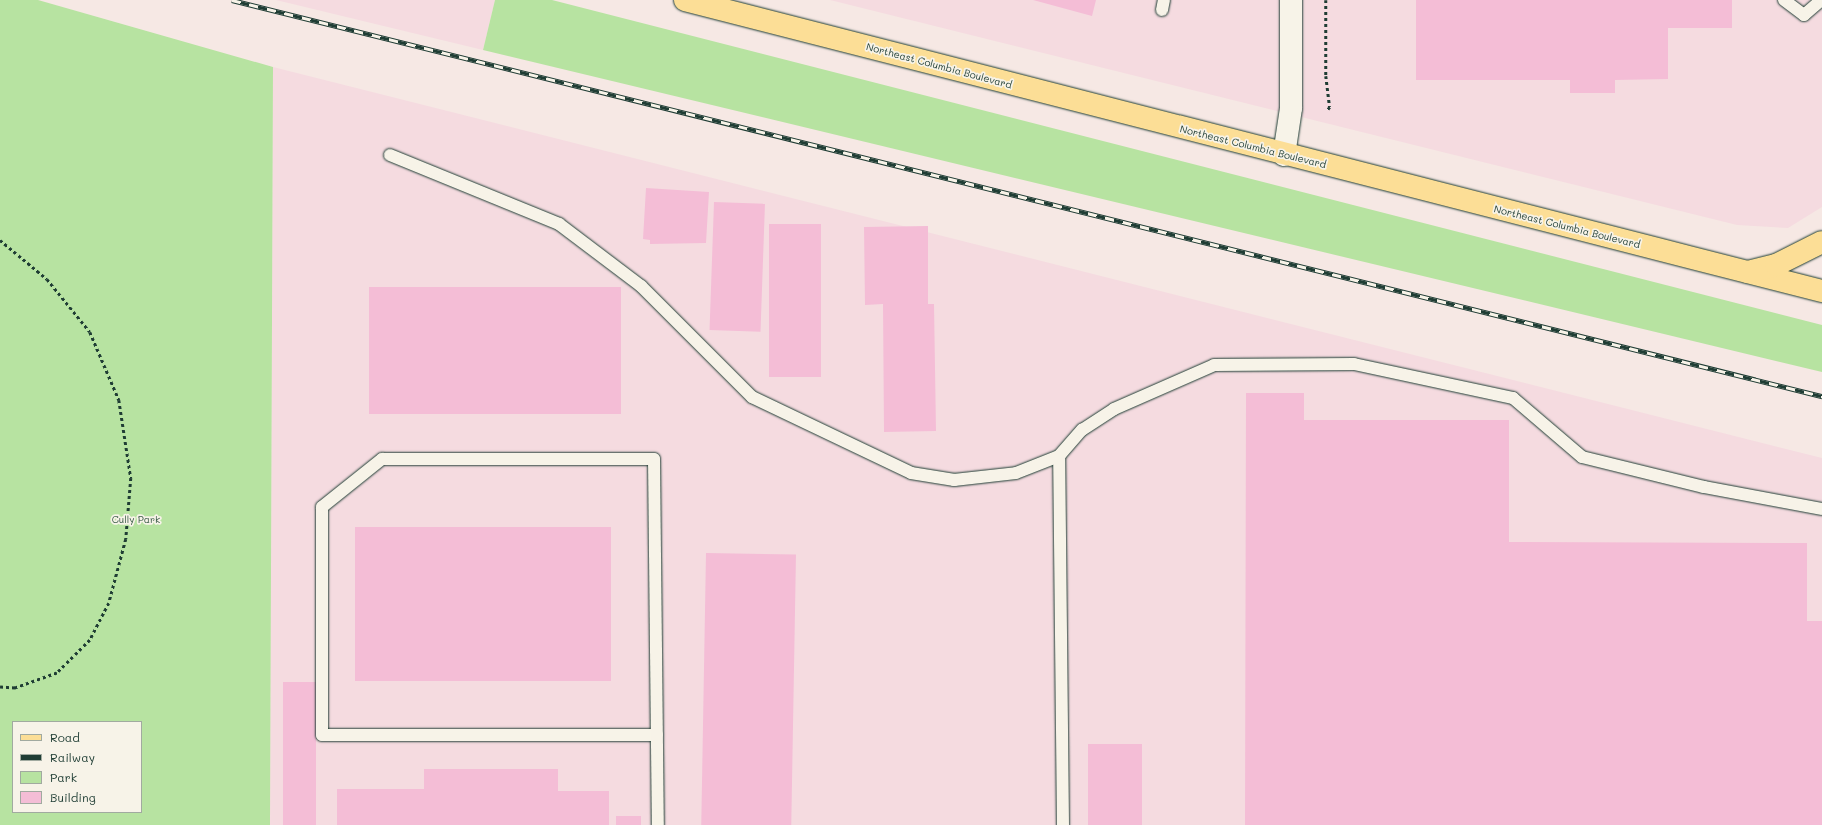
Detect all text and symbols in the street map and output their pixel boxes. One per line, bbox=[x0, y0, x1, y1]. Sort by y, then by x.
street label: Northeast Columbia Boulevard bbox=[865, 41, 1013, 91]
street label: Northeast Columbia Boulevard bbox=[1179, 123, 1327, 171]
street label: Northeast Columbia Boulevard bbox=[1493, 203, 1641, 251]
park label: Cully Park bbox=[112, 514, 160, 526]
legend bbox=[12, 721, 142, 813]
text: Road bbox=[50, 729, 80, 745]
text: Railway bbox=[50, 749, 95, 765]
text: Park bbox=[50, 769, 77, 785]
text: Building bbox=[50, 789, 96, 805]

